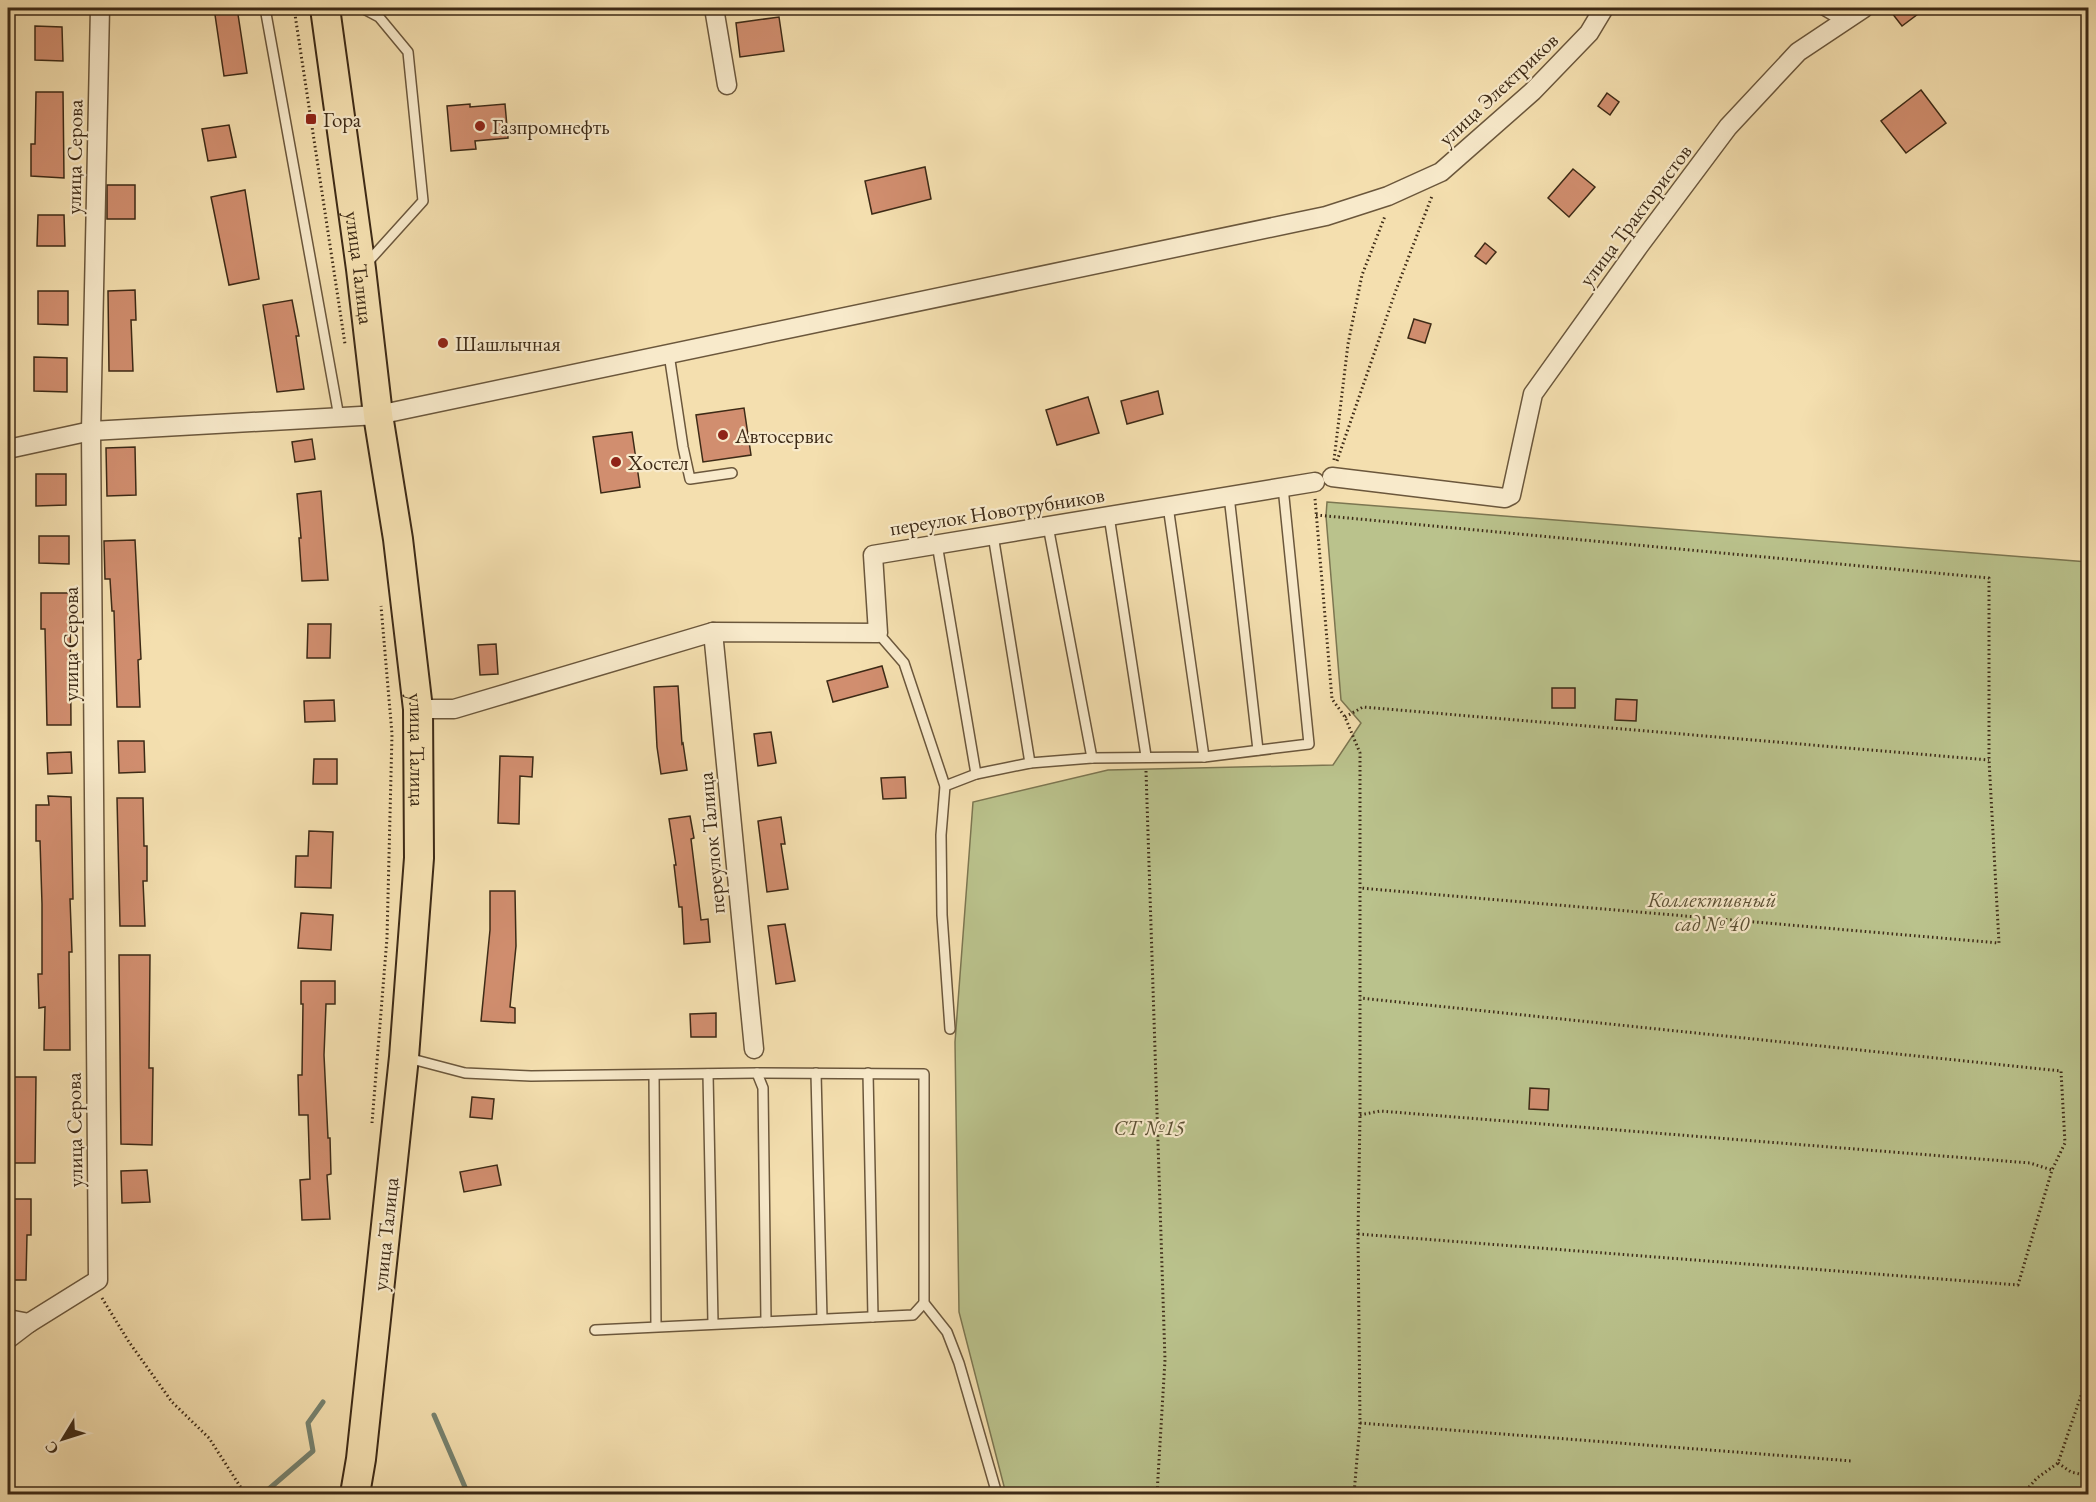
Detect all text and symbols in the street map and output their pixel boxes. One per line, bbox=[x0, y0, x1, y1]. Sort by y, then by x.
street label: улица Электриков bbox=[1432, 26, 1564, 151]
street label: улица Серова bbox=[59, 99, 89, 215]
place label: Гора bbox=[323, 106, 362, 133]
marker: Гора bbox=[304, 112, 318, 126]
place label: Газпромнефть bbox=[492, 113, 610, 140]
marker: Газпромнефть bbox=[473, 119, 487, 133]
street label: улица Трактористов bbox=[1573, 138, 1697, 292]
street label: улица Талица bbox=[340, 209, 381, 326]
place label: Шашлычная bbox=[455, 330, 561, 357]
marker: Шашлычная bbox=[436, 336, 450, 350]
place label: Автосервис bbox=[734, 422, 833, 449]
marker: Автосервис bbox=[716, 428, 730, 442]
place label: Хостел bbox=[627, 449, 689, 476]
marker: Хостел bbox=[609, 455, 623, 469]
street label: переулок Новотрубников bbox=[888, 481, 1106, 541]
street label: улица Серова bbox=[57, 586, 84, 701]
street label: улица Талица bbox=[403, 691, 432, 807]
street label: переулок Талица bbox=[691, 771, 731, 915]
park label: Коллективный сад № 40 bbox=[1647, 886, 1777, 937]
street label: улица Серова bbox=[59, 1072, 89, 1188]
park label: СТ №15 bbox=[1114, 1114, 1185, 1141]
street label: улица Талица bbox=[366, 1175, 404, 1292]
north arrow bbox=[33, 1409, 93, 1469]
text: С bbox=[40, 1437, 63, 1459]

